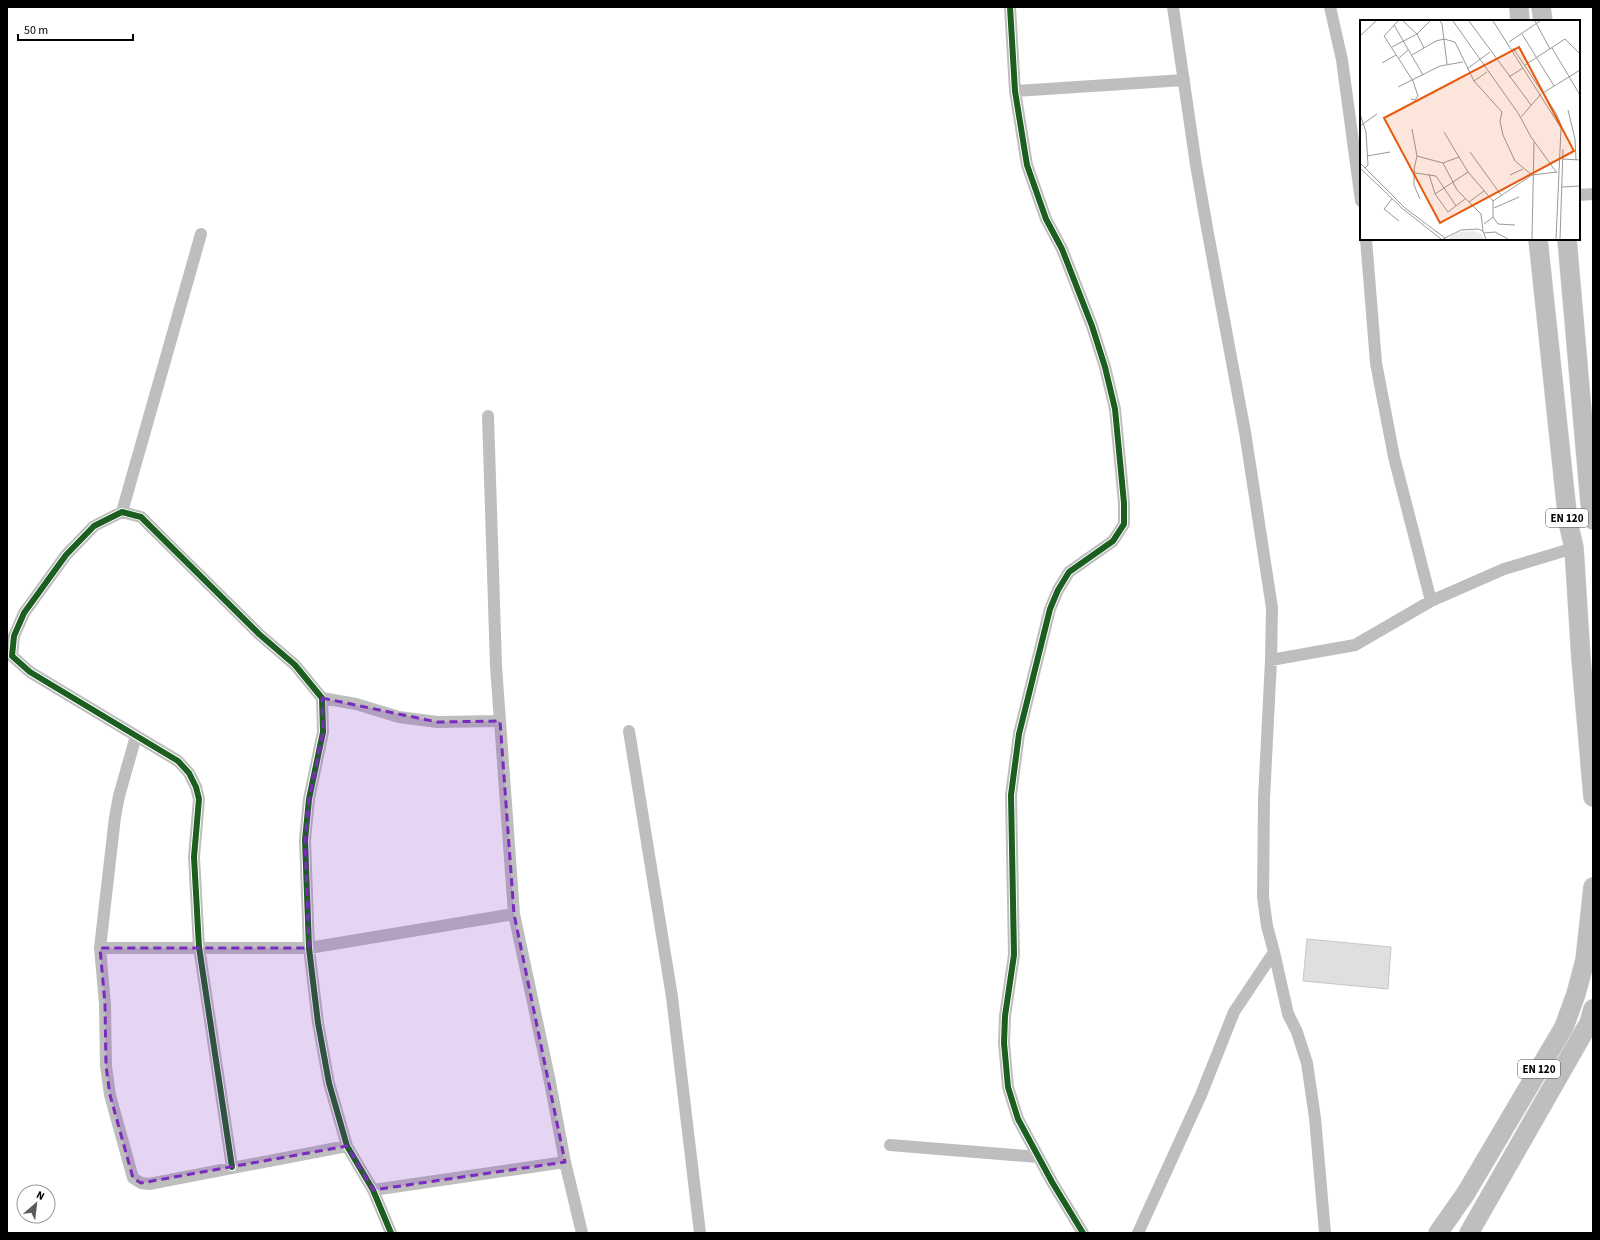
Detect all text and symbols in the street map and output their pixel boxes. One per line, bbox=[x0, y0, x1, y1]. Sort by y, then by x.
scale bar bbox=[18, 16, 133, 42]
inset map bbox=[1360, 20, 1580, 240]
text: 50 m bbox=[24, 22, 48, 39]
road number: EN 120 bbox=[1546, 509, 1588, 527]
road number: EN 120 bbox=[1518, 1060, 1560, 1078]
north arrow bbox=[16, 1184, 56, 1224]
text: N bbox=[34, 1187, 47, 1204]

